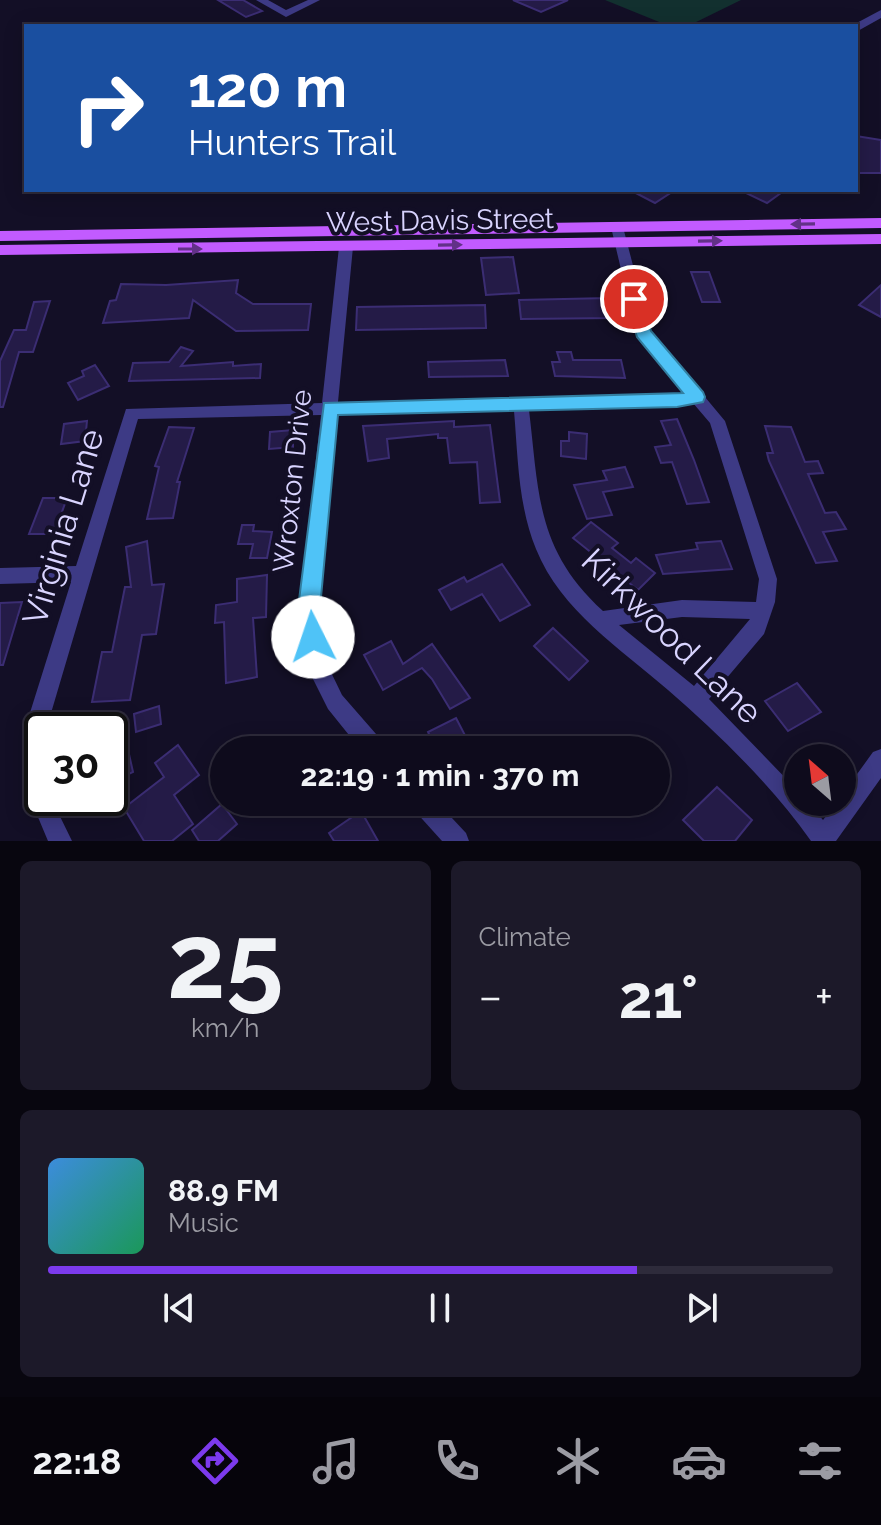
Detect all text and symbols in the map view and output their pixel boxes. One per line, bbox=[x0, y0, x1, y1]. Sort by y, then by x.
text: 120 m bbox=[188, 54, 347, 120]
icon: right bbox=[56, 56, 160, 160]
text: Hunters Trail bbox=[188, 121, 396, 163]
street label: West Davis Street bbox=[326, 202, 555, 239]
one-way arrow bbox=[790, 218, 815, 230]
one-way arrow bbox=[698, 235, 723, 247]
one-way arrow bbox=[438, 239, 463, 252]
one-way arrow bbox=[178, 243, 203, 255]
pin bbox=[600, 265, 668, 333]
icon: arrive bbox=[612, 277, 656, 321]
street label: Wroxton Drive bbox=[266, 388, 319, 574]
street label: Virginia Lane bbox=[14, 424, 112, 630]
street label: Kirkwood Lane bbox=[574, 540, 770, 732]
position arrow bbox=[271, 595, 355, 679]
speed limit sign: 30 bbox=[24, 712, 128, 816]
north arrow bbox=[784, 744, 856, 816]
map controls bbox=[784, 744, 856, 816]
text: 22:19 · 1 min · 370 m bbox=[301, 758, 579, 793]
text: 25 bbox=[167, 900, 283, 1022]
text: Climate bbox=[479, 922, 571, 952]
text: 21° bbox=[619, 962, 698, 1032]
text: − bbox=[479, 971, 502, 1022]
text: + bbox=[815, 971, 833, 1022]
text: km/h bbox=[191, 1013, 260, 1043]
text: 88.9 FM bbox=[168, 1173, 279, 1208]
text: Music bbox=[168, 1208, 239, 1238]
icon: previous bbox=[157, 1286, 201, 1330]
icon: pause bbox=[418, 1286, 462, 1330]
icon: next bbox=[680, 1286, 724, 1330]
icon: directions bbox=[187, 1433, 243, 1489]
icon: music bbox=[308, 1433, 364, 1489]
icon: phone bbox=[429, 1433, 485, 1489]
icon: climate bbox=[550, 1433, 606, 1489]
icon: car bbox=[671, 1433, 727, 1489]
icon: filters bbox=[792, 1433, 848, 1489]
text: 22:18 bbox=[33, 1440, 122, 1482]

